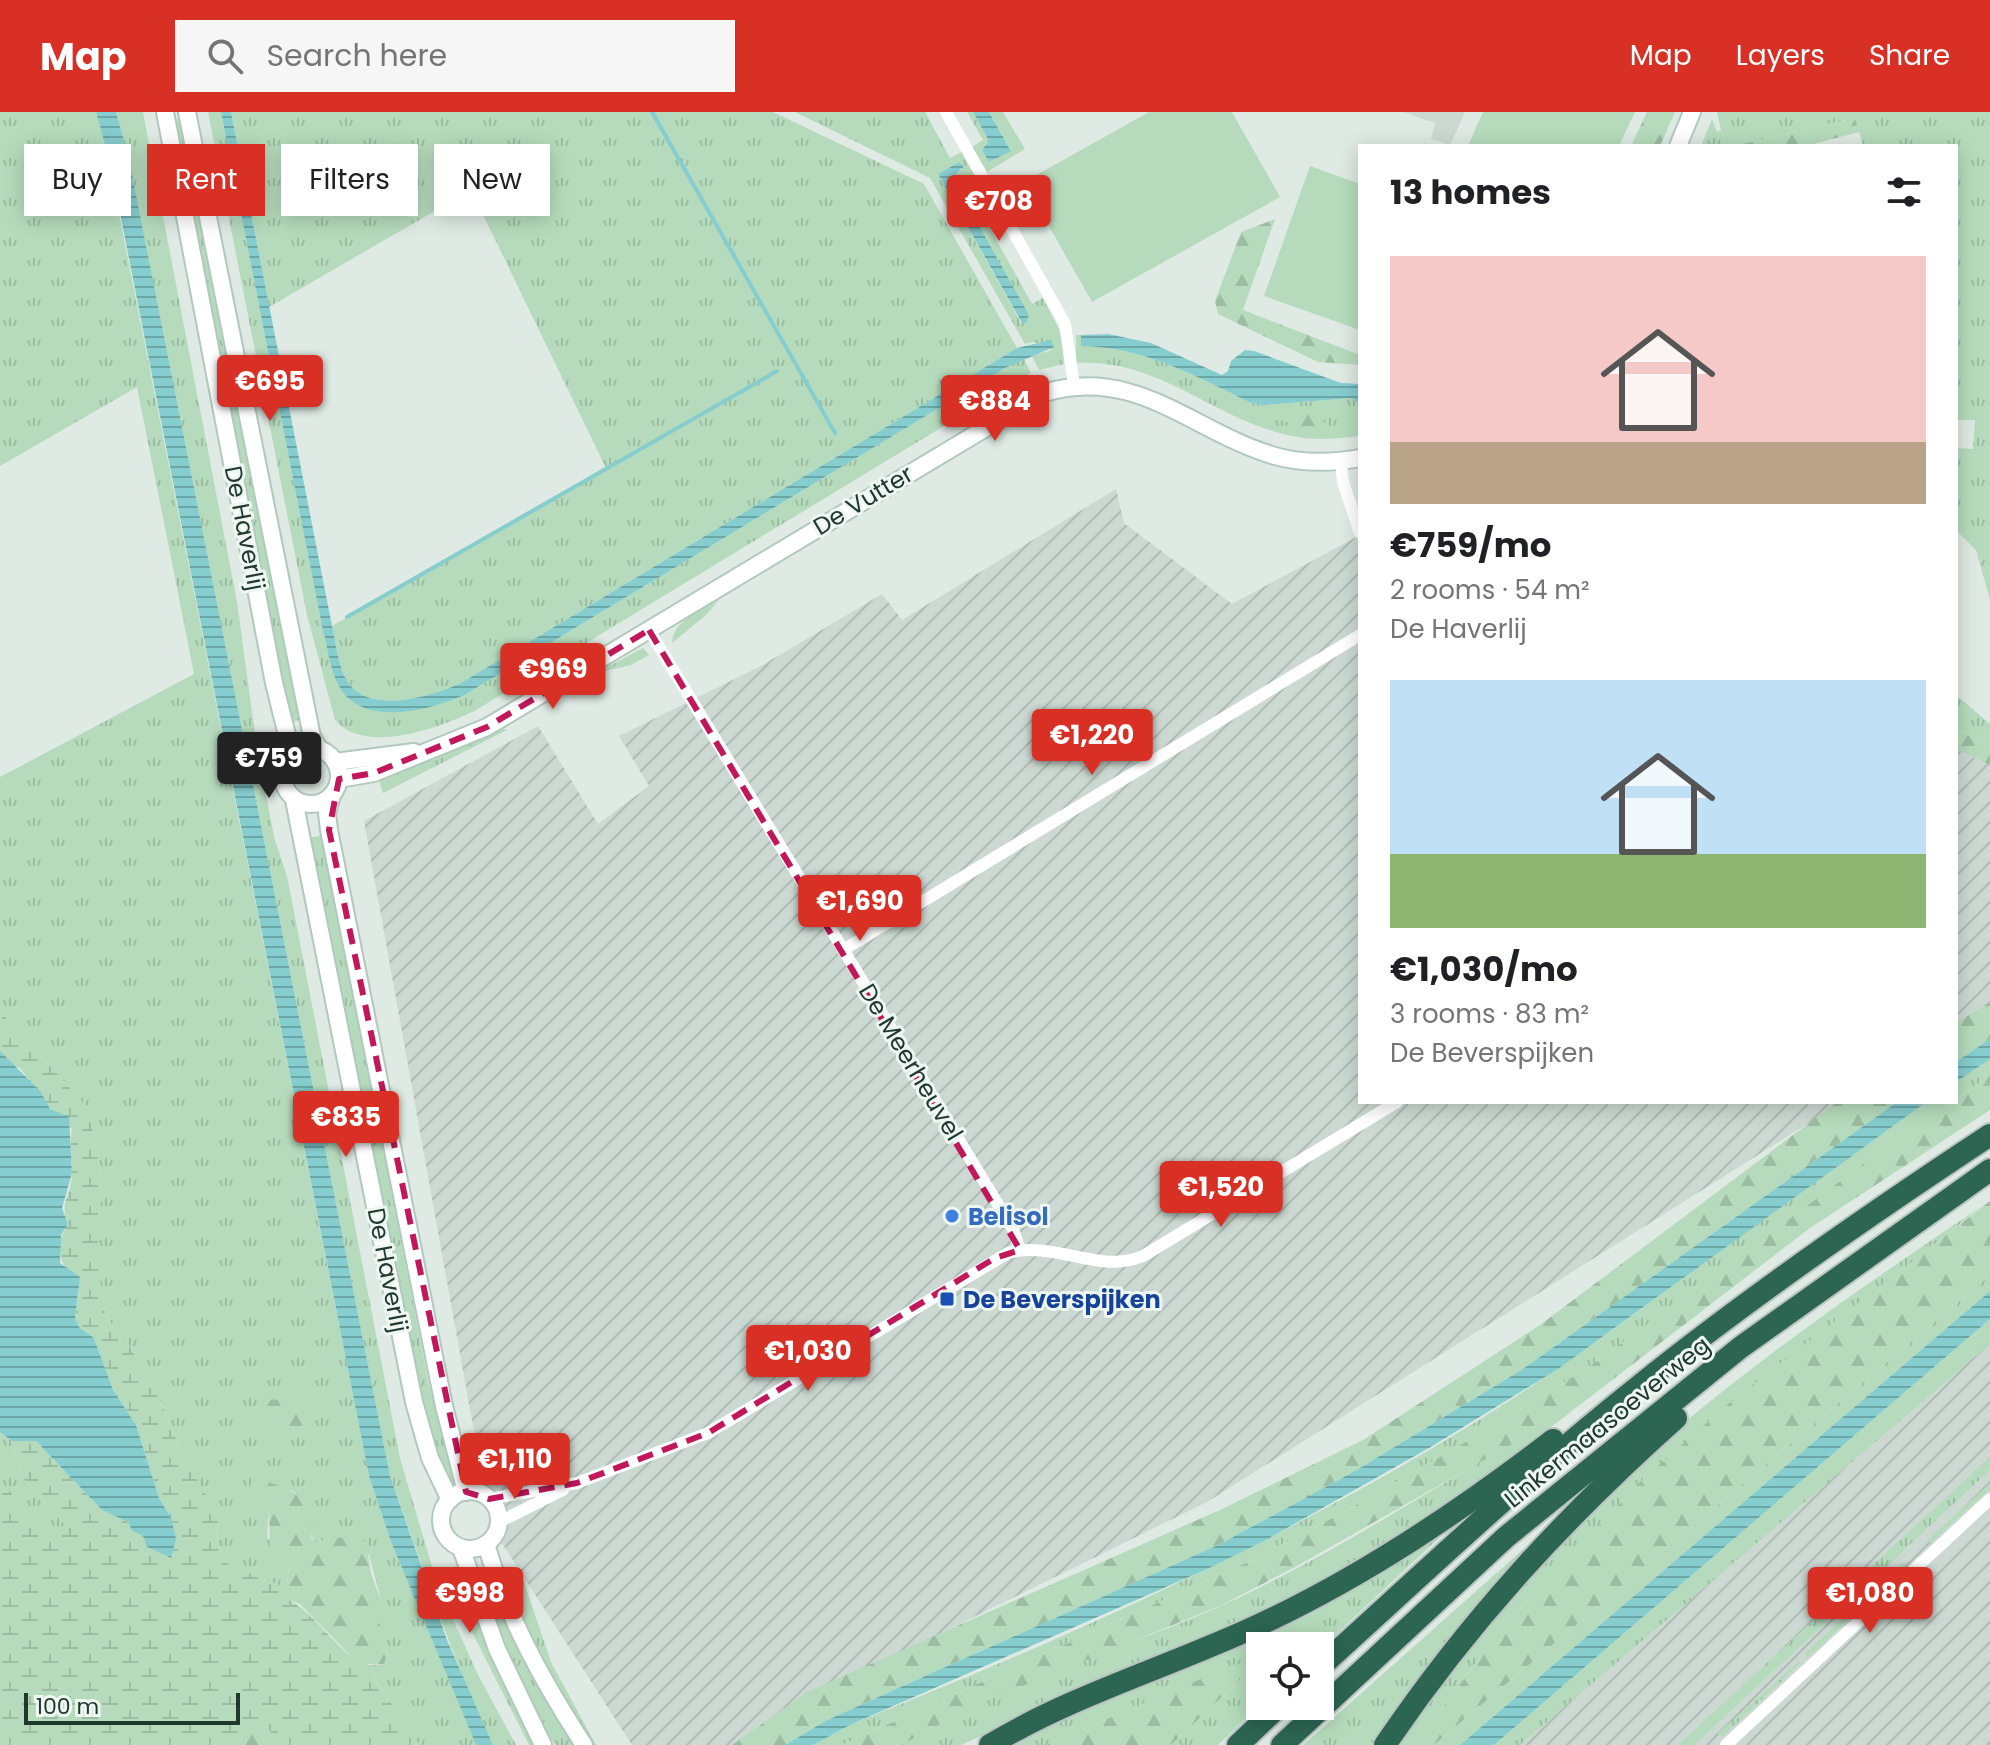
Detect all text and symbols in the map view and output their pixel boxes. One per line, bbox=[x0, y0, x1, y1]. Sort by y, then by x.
search box bbox=[175, 20, 735, 92]
text: Map bbox=[40, 30, 127, 83]
icon: search bbox=[203, 34, 247, 78]
text: Search here bbox=[267, 34, 447, 77]
text: Map bbox=[1630, 36, 1692, 75]
text: Layers bbox=[1736, 36, 1825, 75]
text: Share bbox=[1869, 36, 1950, 75]
chip: Buy bbox=[24, 144, 131, 216]
chip: Rent bbox=[147, 144, 265, 216]
chip: Filters bbox=[281, 144, 418, 216]
chip: New bbox=[434, 144, 550, 216]
text: 13 homes bbox=[1390, 168, 1551, 216]
icon: filters bbox=[1882, 170, 1926, 214]
pin: €708 bbox=[952, 175, 1046, 243]
text: €708 bbox=[965, 183, 1033, 219]
icon: home bbox=[1586, 308, 1730, 452]
pin: €695 bbox=[223, 355, 317, 423]
text: €695 bbox=[235, 363, 305, 399]
pin: €884 bbox=[948, 375, 1042, 443]
text: €884 bbox=[959, 383, 1031, 419]
street label: De Vutter bbox=[807, 457, 919, 543]
street label: De Haverlij bbox=[217, 463, 273, 593]
text: €759/mo bbox=[1390, 521, 1551, 569]
text: 2 rooms · 54 m² bbox=[1390, 572, 1590, 608]
text: De Haverlij bbox=[1390, 611, 1527, 647]
pin: €969 bbox=[506, 643, 600, 711]
text: €969 bbox=[518, 651, 588, 687]
pin: €1,220 bbox=[1027, 709, 1157, 777]
text: €1,220 bbox=[1050, 717, 1134, 753]
pin: €759 bbox=[222, 732, 316, 800]
icon: home bbox=[1586, 732, 1730, 876]
text: €759 bbox=[235, 740, 303, 776]
pin: €1,690 bbox=[795, 875, 925, 943]
text: €1,690 bbox=[816, 883, 904, 919]
text: €1,030/mo bbox=[1390, 945, 1578, 993]
street label: De Meerheuvel bbox=[851, 977, 971, 1147]
text: 3 rooms · 83 m² bbox=[1390, 996, 1589, 1032]
text: De Beverspijken bbox=[1390, 1035, 1594, 1071]
pin: €835 bbox=[299, 1091, 393, 1159]
text: €835 bbox=[311, 1099, 381, 1135]
pin: €1,520 bbox=[1156, 1161, 1286, 1229]
text: €1,520 bbox=[1178, 1169, 1264, 1205]
place label: Belisol bbox=[968, 1200, 1049, 1233]
street label: De Haverlij bbox=[360, 1205, 416, 1335]
marker: Belisol bbox=[943, 1207, 961, 1225]
place label: De Beverspijken bbox=[963, 1283, 1161, 1316]
marker: De Beverspijken bbox=[938, 1290, 956, 1308]
pin: €1,030 bbox=[743, 1325, 873, 1393]
street label: Linkermaasoeverweg bbox=[1497, 1329, 1717, 1515]
text: €1,030 bbox=[764, 1333, 852, 1369]
pin: €1,110 bbox=[450, 1433, 580, 1501]
text: €1,110 bbox=[478, 1441, 552, 1477]
pin: €998 bbox=[423, 1567, 517, 1635]
pin: €1,080 bbox=[1805, 1567, 1935, 1635]
text: €998 bbox=[435, 1575, 505, 1611]
text: €1,080 bbox=[1826, 1575, 1914, 1611]
map controls bbox=[1246, 1632, 1334, 1720]
button: locate bbox=[1246, 1632, 1334, 1720]
scale bar bbox=[24, 1689, 240, 1725]
text: 100 m bbox=[36, 1691, 99, 1722]

